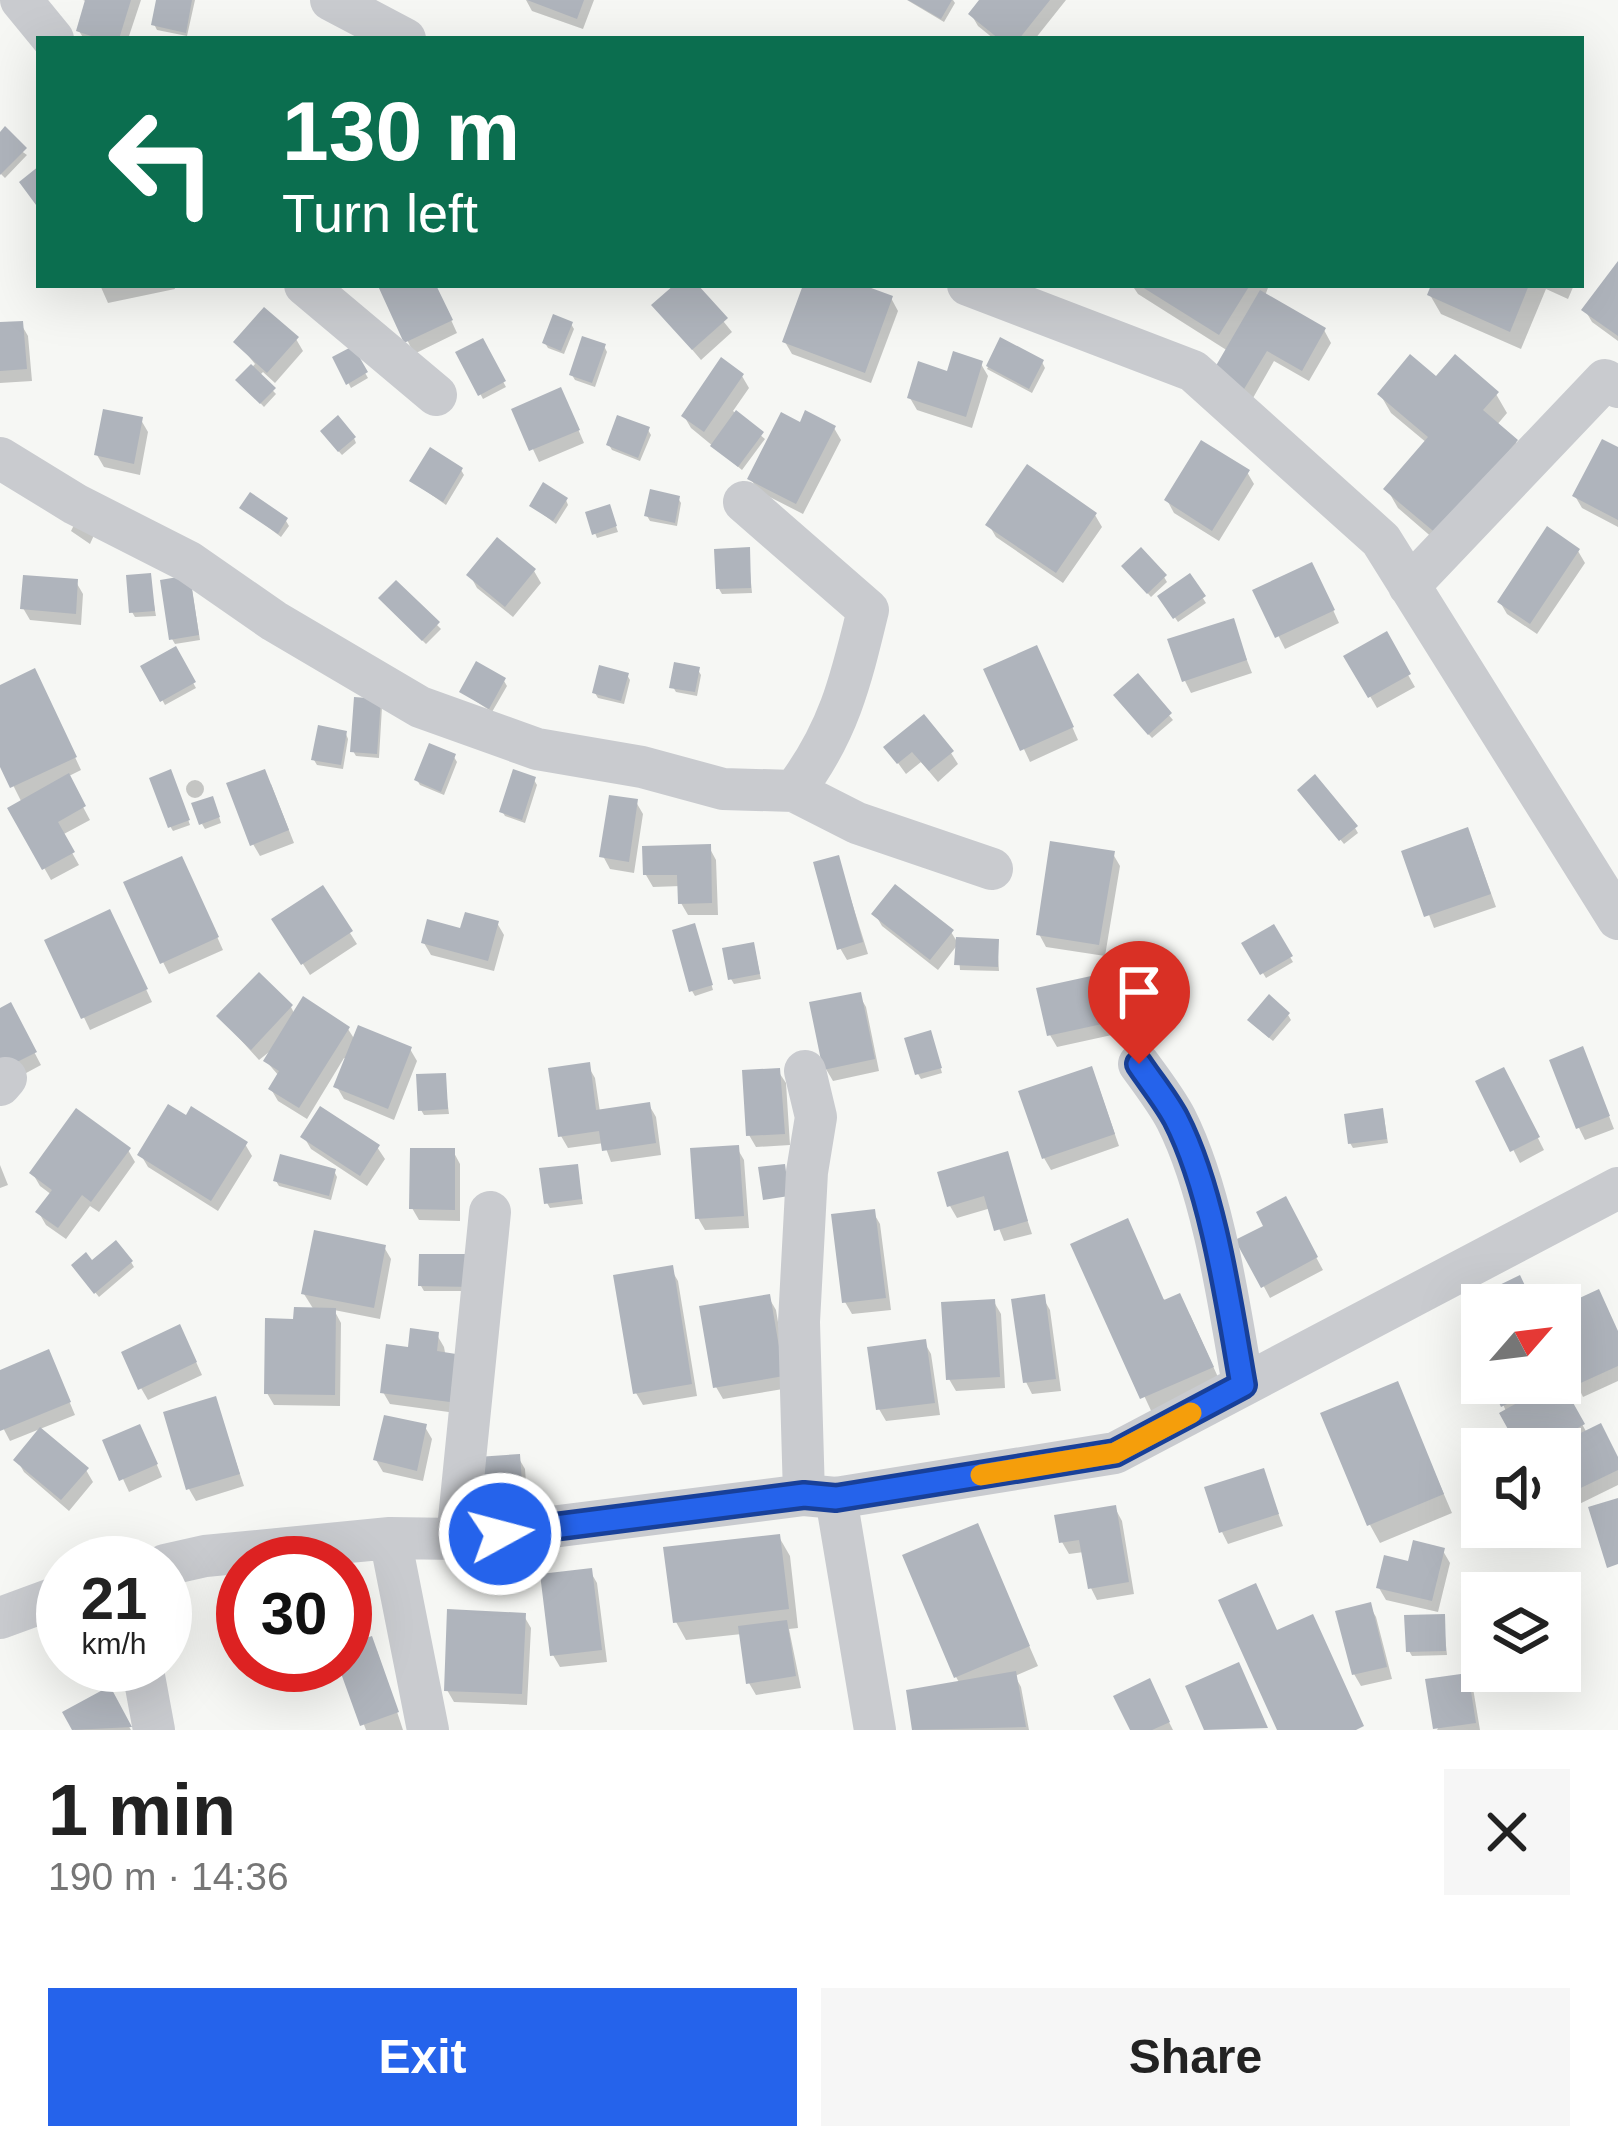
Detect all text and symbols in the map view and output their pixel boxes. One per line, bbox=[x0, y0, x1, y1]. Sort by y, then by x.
icon: left bbox=[84, 84, 240, 240]
text: 130 m bbox=[282, 84, 520, 178]
text: Turn left bbox=[282, 183, 478, 243]
pin bbox=[1088, 941, 1190, 1064]
icon: arrive bbox=[1106, 959, 1172, 1025]
north arrow bbox=[1461, 1284, 1581, 1404]
map controls bbox=[1461, 1284, 1581, 1692]
button: sound bbox=[1461, 1428, 1581, 1548]
position arrow bbox=[437, 1471, 563, 1597]
speed limit sign: 30 bbox=[216, 1536, 372, 1692]
text: 21 bbox=[81, 1565, 147, 1632]
button: layers bbox=[1461, 1572, 1581, 1692]
text: km/h bbox=[81, 1627, 147, 1660]
button: close bbox=[1444, 1769, 1570, 1895]
text: 1 min bbox=[48, 1770, 236, 1850]
text: 190 m · 14:36 bbox=[48, 1855, 289, 1898]
button: Exit bbox=[48, 1988, 797, 2126]
button: Share bbox=[821, 1988, 1570, 2126]

